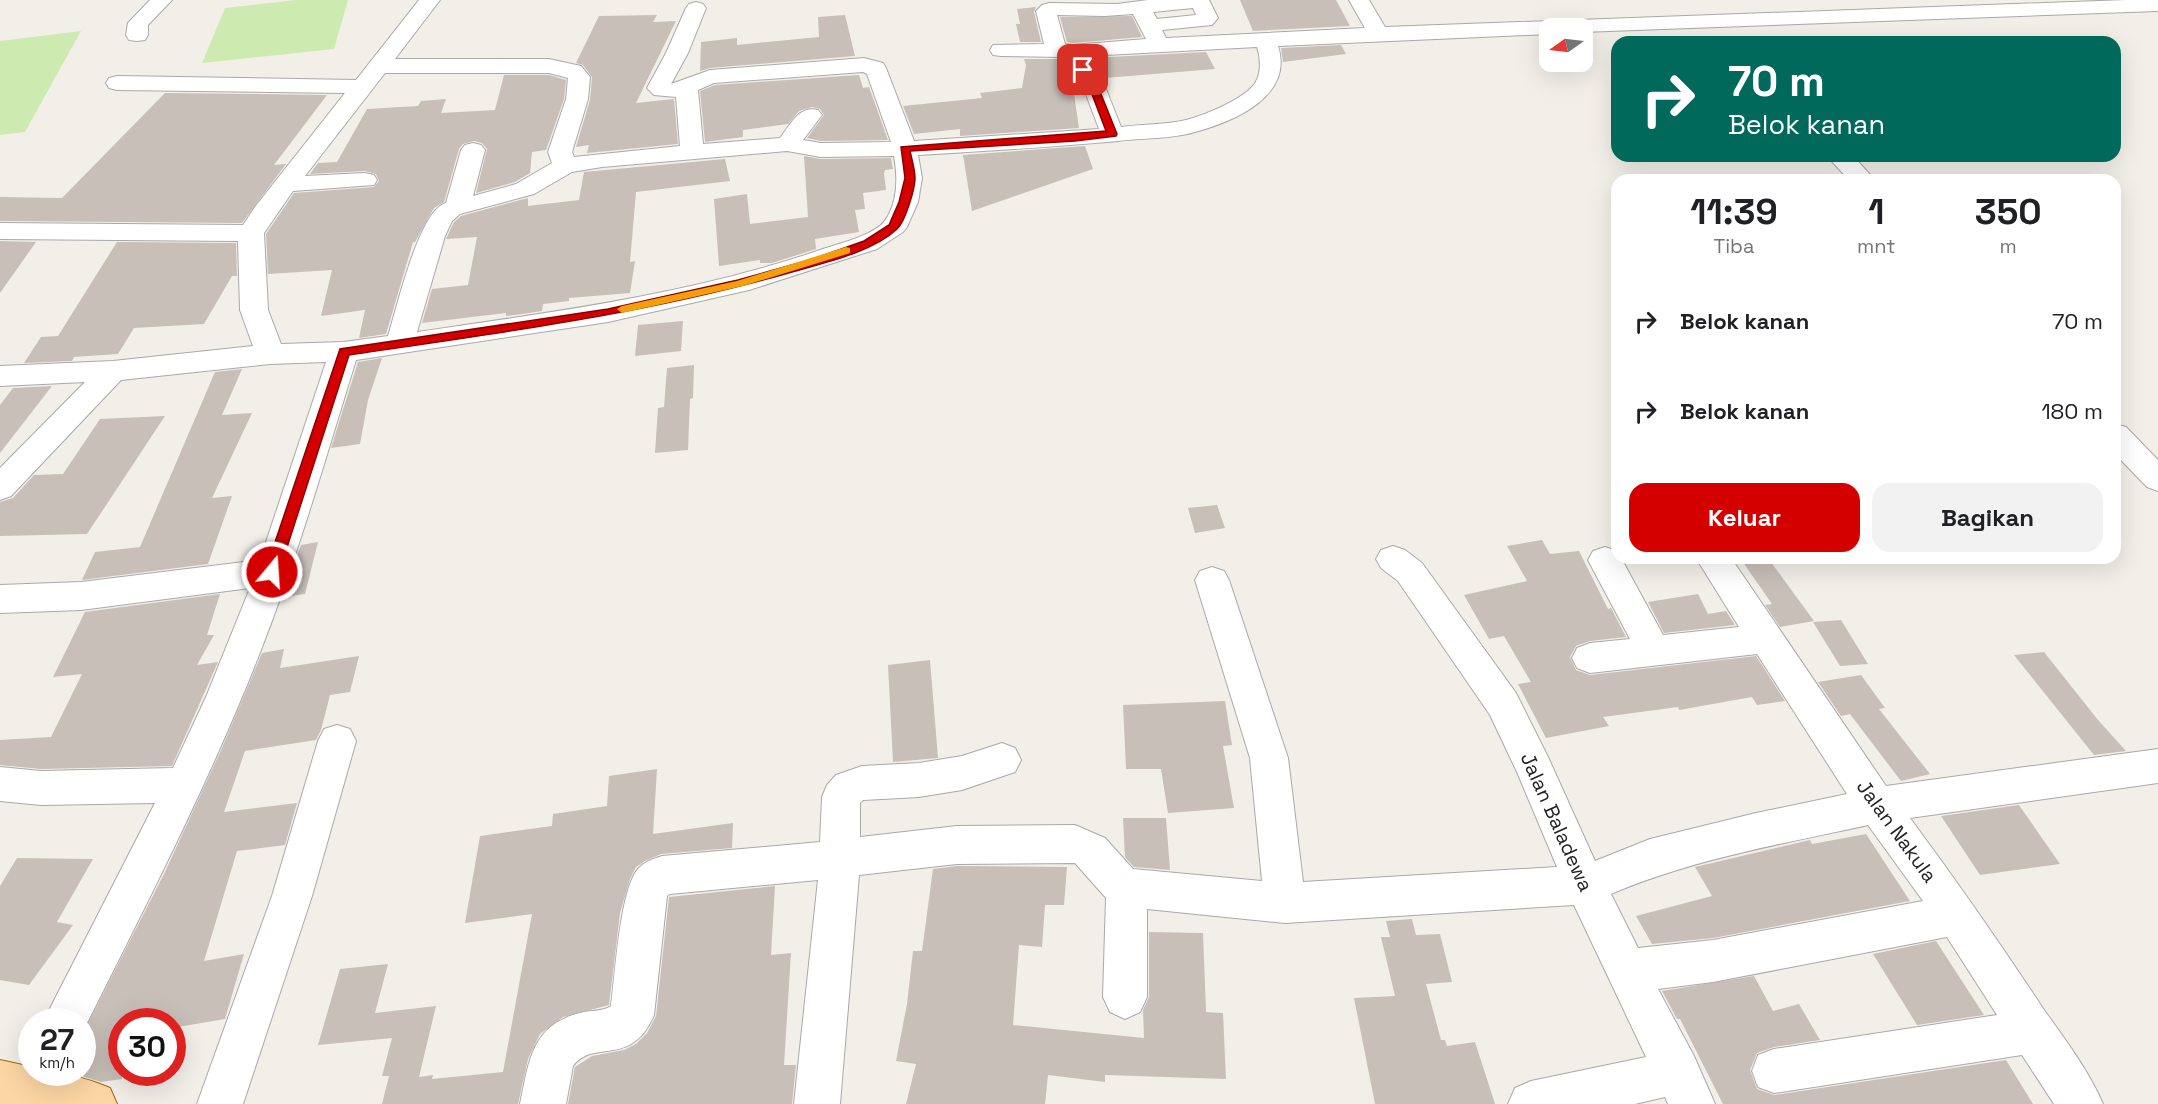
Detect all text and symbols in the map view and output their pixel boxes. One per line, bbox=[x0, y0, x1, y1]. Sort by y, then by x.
north arrow bbox=[1539, 18, 1593, 72]
map controls bbox=[1539, 18, 1593, 72]
pin bbox=[1057, 44, 1108, 95]
icon: arrive bbox=[1066, 53, 1099, 86]
text: 70 m bbox=[1728, 55, 1825, 108]
icon: right bbox=[1629, 60, 1707, 138]
text: Belok kanan bbox=[1728, 107, 1885, 142]
text: 11:39 bbox=[1690, 189, 1778, 235]
text: 1 bbox=[1868, 189, 1884, 235]
text: 350 bbox=[1975, 189, 2042, 235]
text: Tiba bbox=[1714, 233, 1754, 259]
text: mnt bbox=[1857, 233, 1895, 259]
text: m bbox=[2000, 233, 2017, 259]
icon: right bbox=[1629, 305, 1662, 338]
text: Belok kanan bbox=[1680, 307, 1809, 335]
text: 70 m bbox=[2052, 307, 2103, 335]
icon: right bbox=[1629, 395, 1662, 428]
text: Belok kanan bbox=[1680, 397, 1809, 425]
text: 180 m bbox=[2041, 397, 2103, 425]
button: Keluar bbox=[1629, 483, 1860, 552]
button: Bagikan bbox=[1872, 483, 2103, 552]
position arrow bbox=[240, 540, 304, 604]
street label: Jalan Baladewa bbox=[1515, 748, 1599, 896]
street label: Jalan Nakula bbox=[1851, 774, 1943, 888]
speed limit sign: 30 bbox=[108, 1008, 186, 1086]
text: 27 bbox=[40, 1020, 74, 1059]
text: km/h bbox=[39, 1053, 75, 1072]

